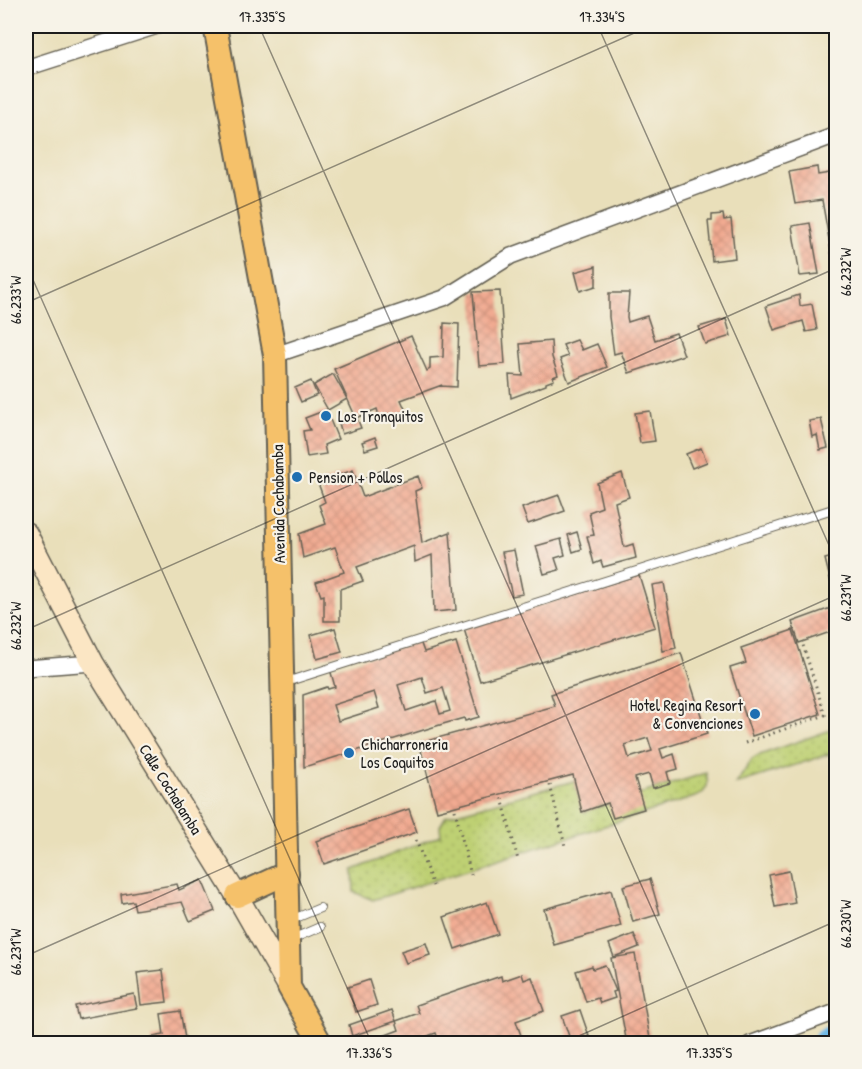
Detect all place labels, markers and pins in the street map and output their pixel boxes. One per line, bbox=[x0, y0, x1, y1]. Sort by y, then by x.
place label: Los Tronquitos bbox=[338, 405, 423, 427]
marker: Los Tronquitos bbox=[319, 409, 333, 423]
place label: Pension + Pollos bbox=[309, 466, 402, 488]
marker: Pension + Pollos bbox=[290, 470, 304, 484]
place label: Hotel Regina Resort & Convenciones bbox=[630, 694, 743, 734]
marker: Hotel Regina Resort & Convenciones bbox=[748, 707, 762, 721]
place label: Chicharroneria Los Coquitos bbox=[361, 733, 448, 773]
marker: Chicharroneria Los Coquitos bbox=[342, 746, 356, 760]

